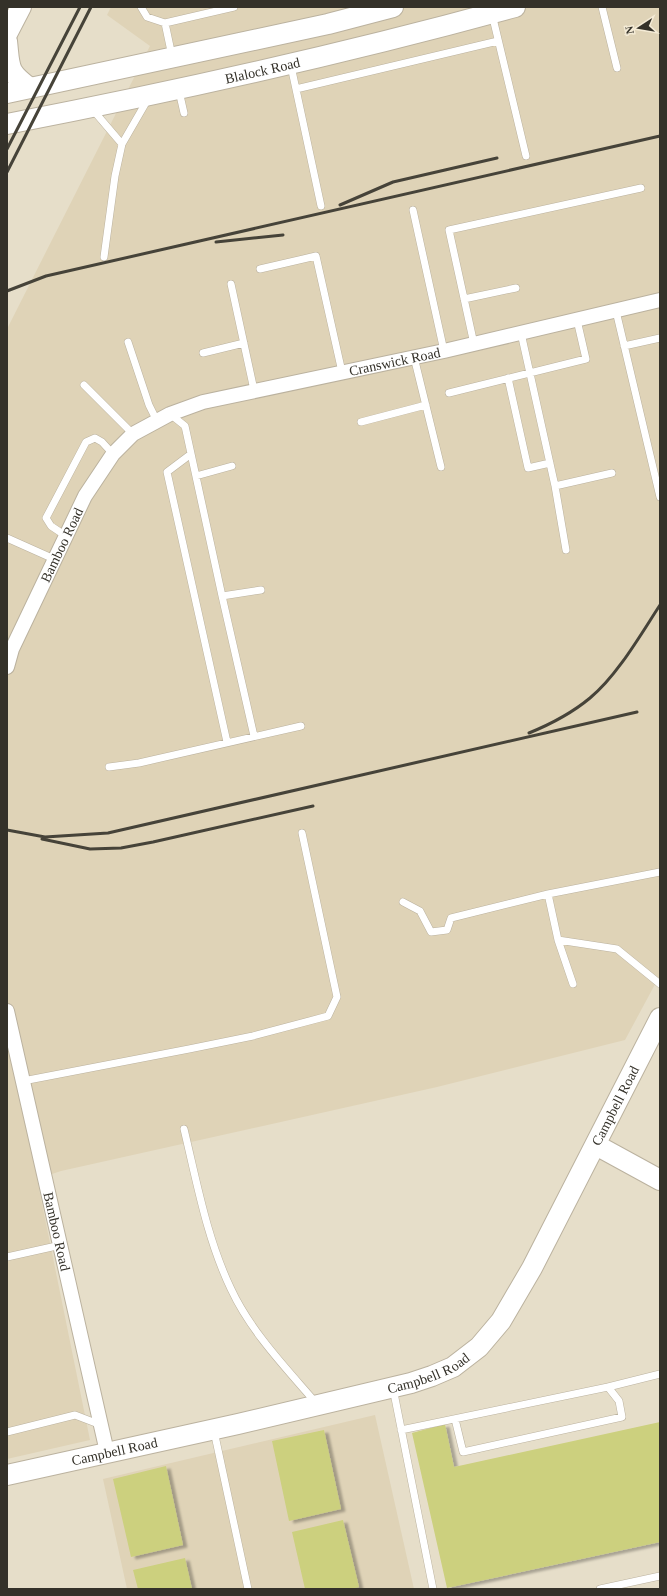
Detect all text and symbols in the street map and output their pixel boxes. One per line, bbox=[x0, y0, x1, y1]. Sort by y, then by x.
north arrow bbox=[619, 8, 659, 48]
text: N bbox=[623, 25, 636, 35]
street label: Blalock Road bbox=[224, 55, 302, 87]
street label: Cranswick Road bbox=[348, 345, 442, 379]
street label: Bamboo Road bbox=[38, 506, 86, 585]
street label: Campbell Road bbox=[589, 1064, 642, 1148]
street label: Bamboo Road bbox=[40, 1191, 73, 1272]
street label: Campbell Road bbox=[386, 1350, 472, 1396]
street label: Campbell Road bbox=[70, 1435, 159, 1469]

